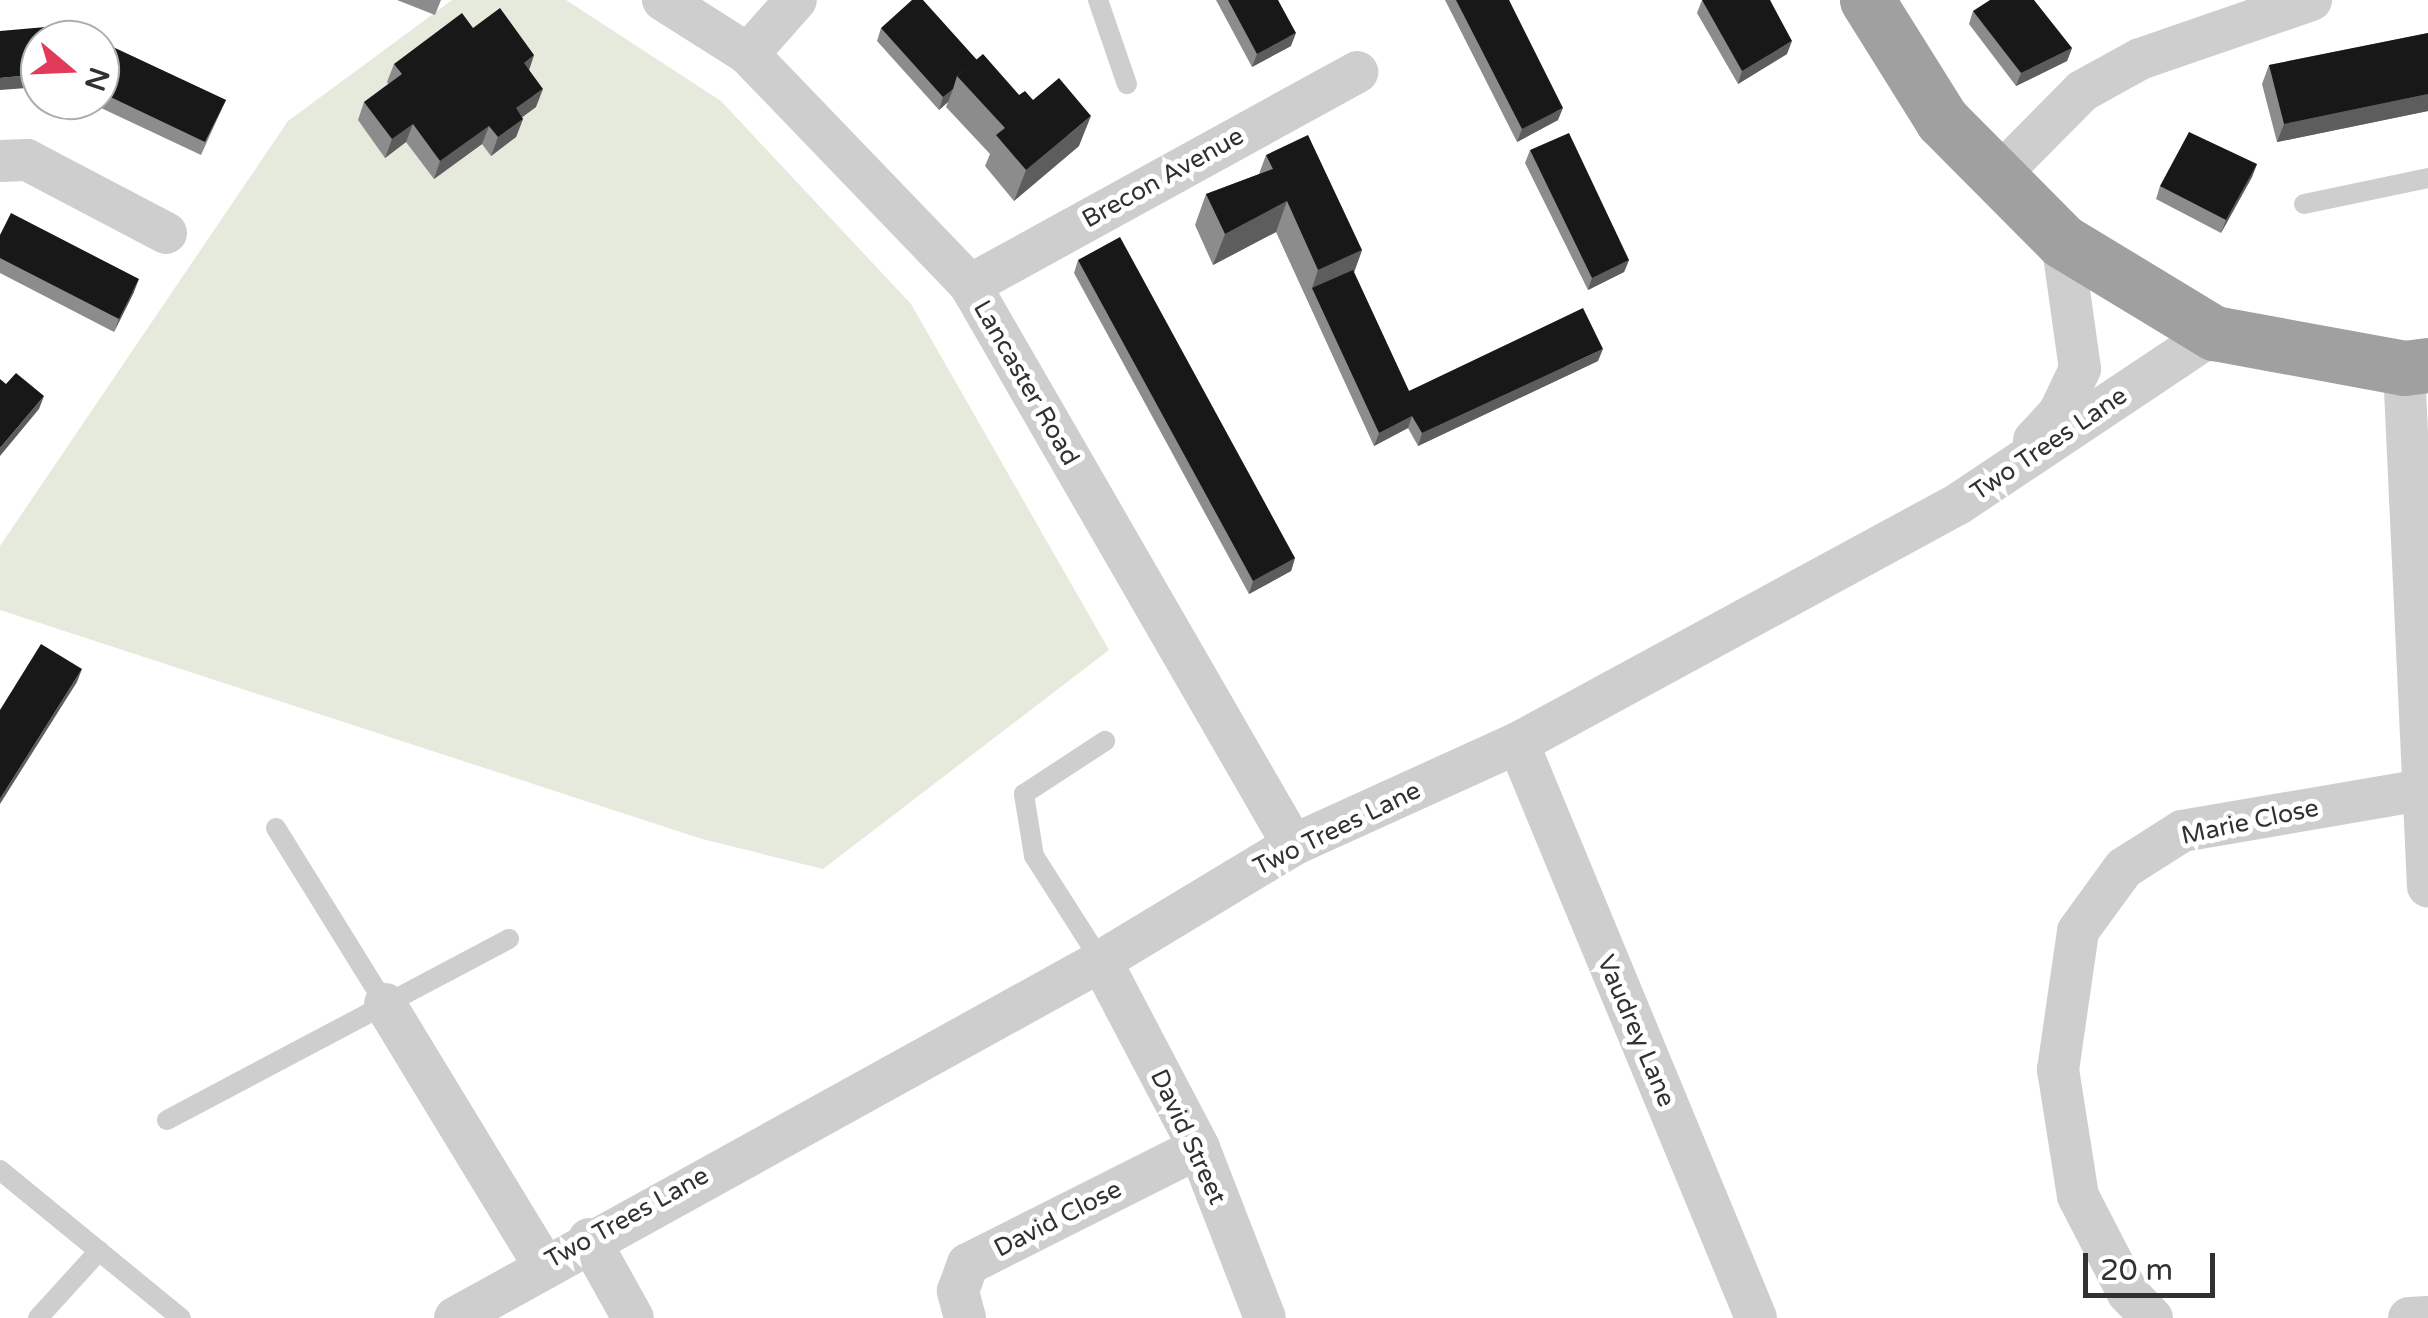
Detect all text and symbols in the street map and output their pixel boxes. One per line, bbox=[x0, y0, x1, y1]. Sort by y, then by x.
north arrow bbox=[20, 20, 120, 120]
text: N bbox=[77, 63, 116, 95]
street label: Brecon Avenue bbox=[1077, 121, 1249, 235]
street label: Lancaster Road bbox=[967, 295, 1085, 471]
street label: Two Trees Lane bbox=[1965, 381, 2133, 507]
street label: Two Trees Lane bbox=[1248, 776, 1426, 882]
street label: Marie Close bbox=[2179, 793, 2321, 851]
street label: Vaudrey Lane bbox=[1591, 951, 1681, 1111]
street label: David Street bbox=[1144, 1065, 1232, 1209]
street label: Two Trees Lane bbox=[540, 1161, 714, 1275]
street label: David Close bbox=[989, 1174, 1127, 1264]
scale bar bbox=[2088, 1233, 2220, 1295]
text: 20 m bbox=[2100, 1252, 2173, 1289]

